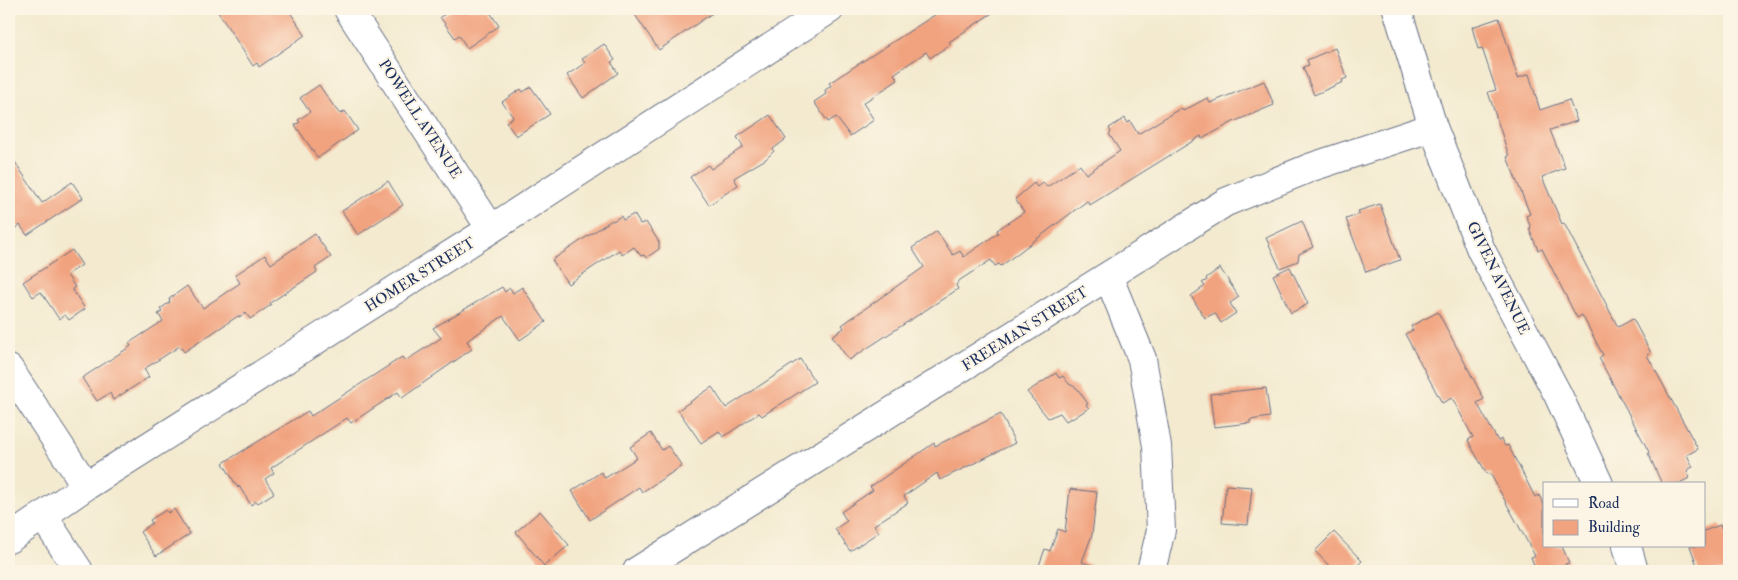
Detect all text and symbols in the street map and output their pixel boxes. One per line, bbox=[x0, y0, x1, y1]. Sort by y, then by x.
street label: POWELL AVENUE bbox=[374, 56, 466, 182]
street label: GIVEN AVENUE bbox=[1462, 218, 1534, 338]
street label: HOMER STREET bbox=[361, 233, 479, 317]
street label: FREEMAN STREET bbox=[958, 282, 1092, 376]
legend bbox=[1543, 482, 1706, 548]
text: Road bbox=[1588, 494, 1620, 513]
text: Building bbox=[1588, 518, 1640, 537]

